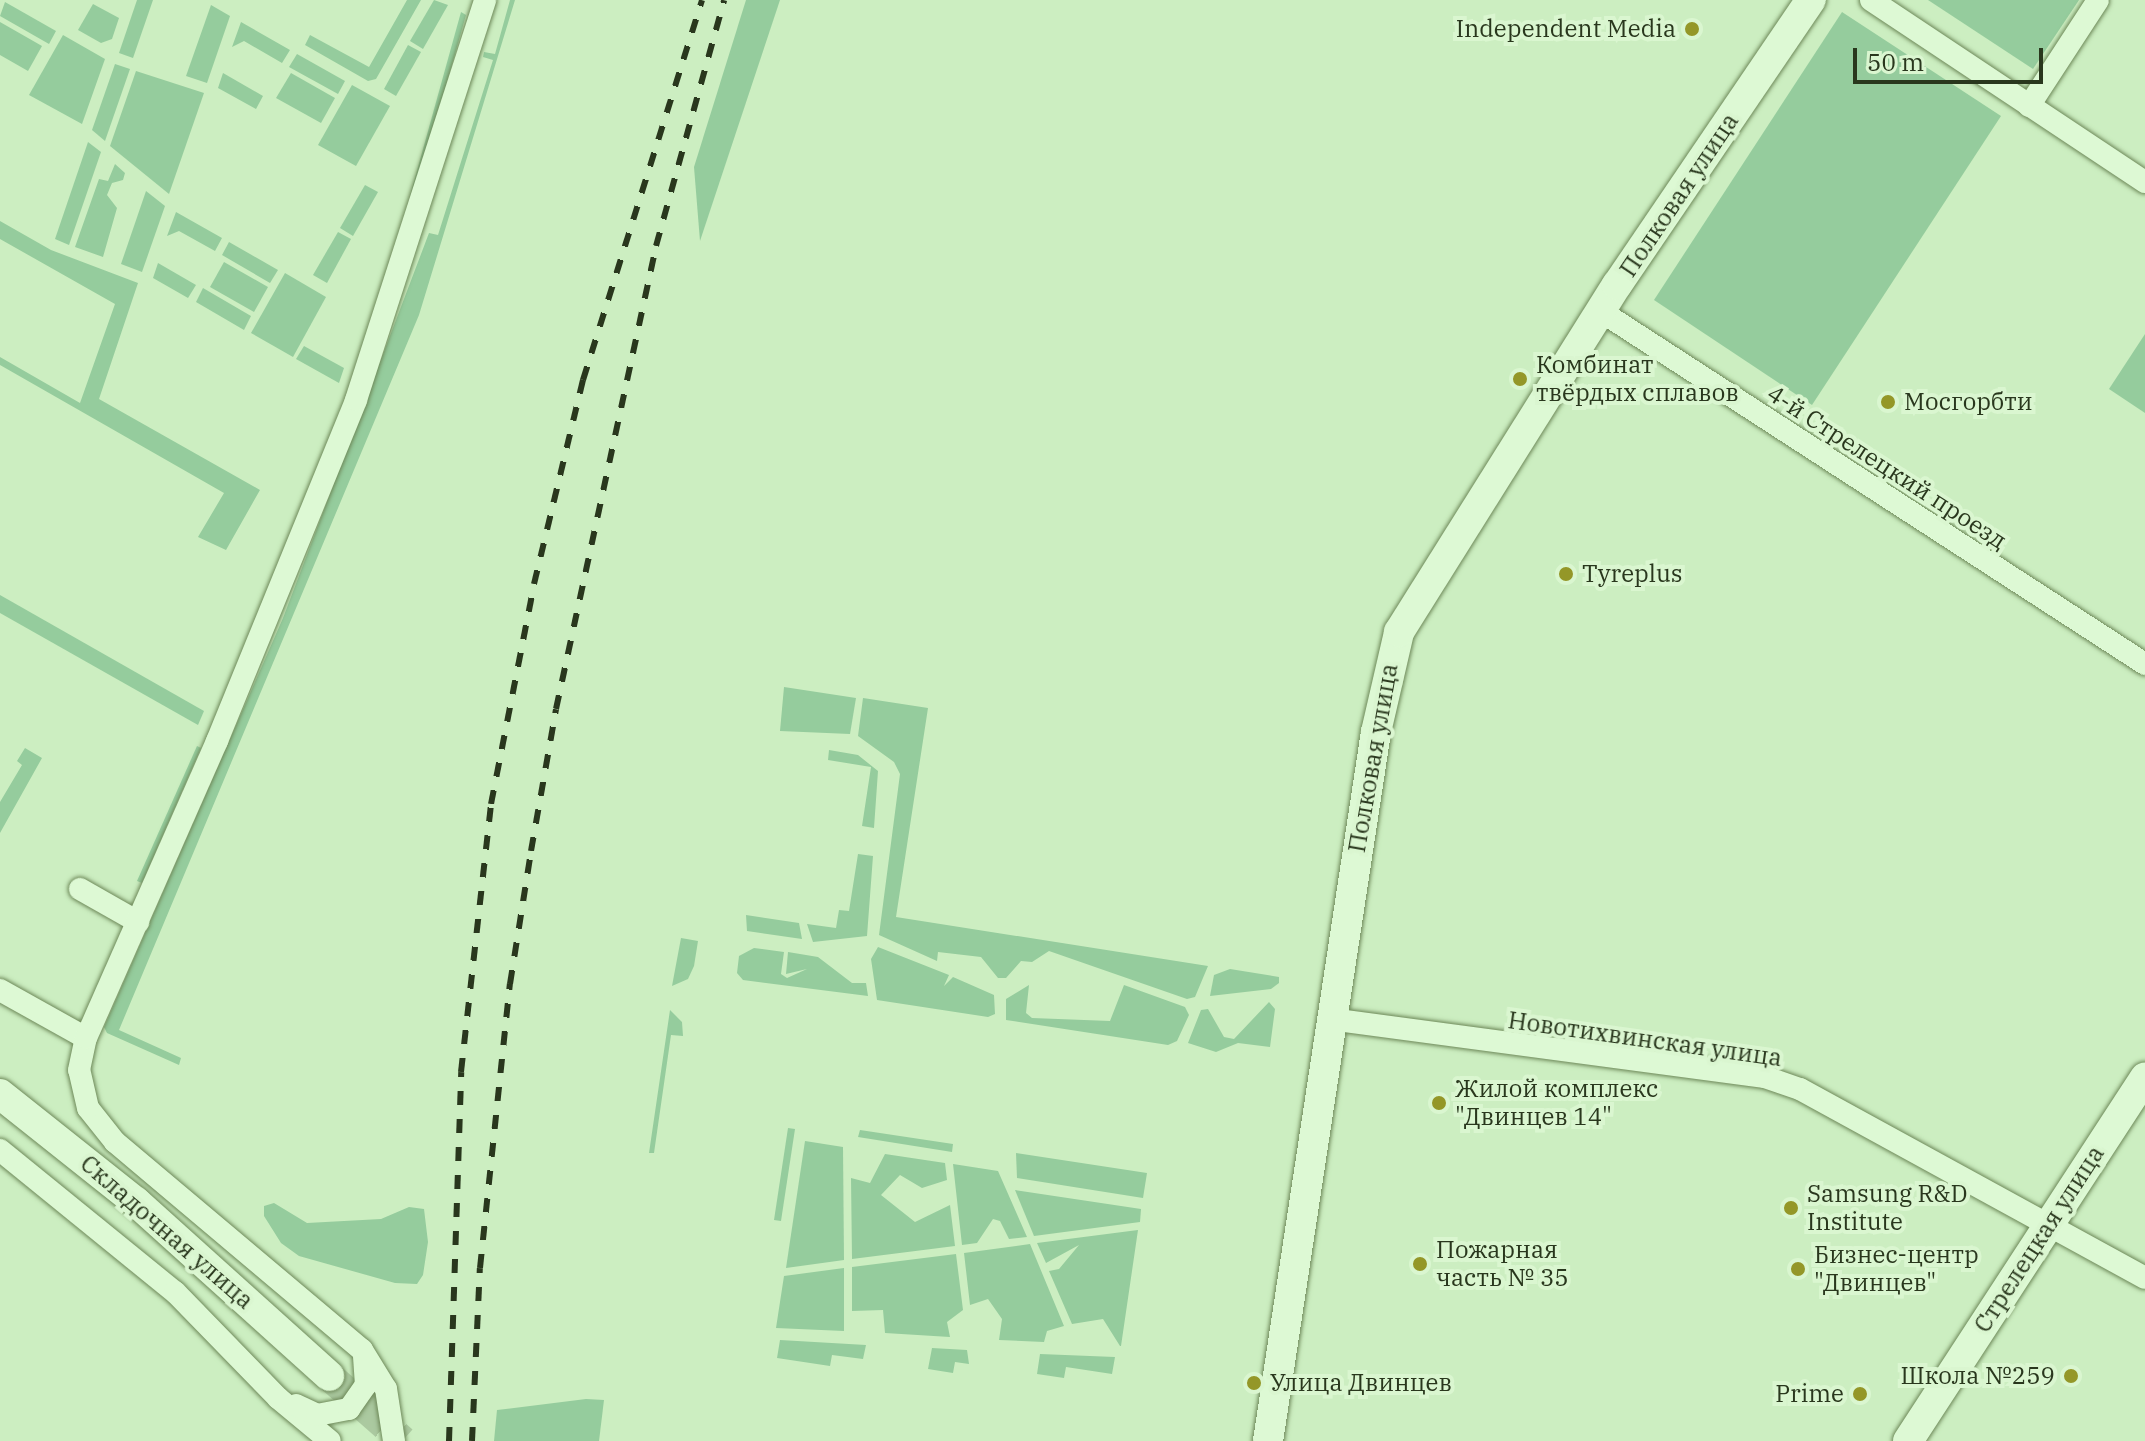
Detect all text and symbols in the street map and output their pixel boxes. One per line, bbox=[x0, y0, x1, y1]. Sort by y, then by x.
place label: Independent Media bbox=[1456, 15, 1676, 43]
marker: Independent Media bbox=[1683, 20, 1701, 38]
scale bar bbox=[1857, 32, 2047, 82]
text: 50 m bbox=[1867, 46, 1924, 78]
street label: Полковая улица bbox=[1614, 108, 1744, 282]
place label: Комбинат твёрдых сплавов bbox=[1536, 351, 1739, 407]
marker: Комбинат твёрдых сплавов bbox=[1511, 370, 1529, 388]
street label: 4-й Стрелецкий проезд bbox=[1762, 379, 2012, 555]
place label: Мосгорбти bbox=[1904, 388, 2033, 416]
marker: Мосгорбти bbox=[1879, 393, 1897, 411]
place label: Tyreplus bbox=[1582, 560, 1683, 588]
marker: Tyreplus bbox=[1557, 565, 1575, 583]
street label: Полковая улица bbox=[1342, 661, 1404, 855]
street label: Новотихвинская улица bbox=[1506, 1006, 1784, 1072]
place label: Жилой комплекс "Двинцев 14" bbox=[1455, 1075, 1658, 1131]
marker: Жилой комплекс "Двинцев 14" bbox=[1430, 1094, 1448, 1112]
street label: Стрелецкая улица bbox=[1968, 1140, 2110, 1338]
street label: Складочная улица bbox=[75, 1149, 259, 1315]
place label: Samsung R&D Institute bbox=[1807, 1180, 1967, 1236]
marker: Samsung R&D Institute bbox=[1782, 1199, 1800, 1217]
place label: Пожарная часть № 35 bbox=[1436, 1236, 1569, 1292]
place label: Бизнес-центр "Двинцев" bbox=[1814, 1241, 1979, 1297]
marker: Пожарная часть № 35 bbox=[1411, 1255, 1429, 1273]
marker: Бизнес-центр "Двинцев" bbox=[1789, 1260, 1807, 1278]
place label: Школа №259 bbox=[1900, 1362, 2055, 1390]
marker: Школа №259 bbox=[2062, 1367, 2080, 1385]
place label: Улица Двинцев bbox=[1270, 1369, 1452, 1397]
marker: Улица Двинцев bbox=[1245, 1374, 1263, 1392]
place label: Prime bbox=[1775, 1380, 1844, 1408]
marker: Prime bbox=[1851, 1385, 1869, 1403]

